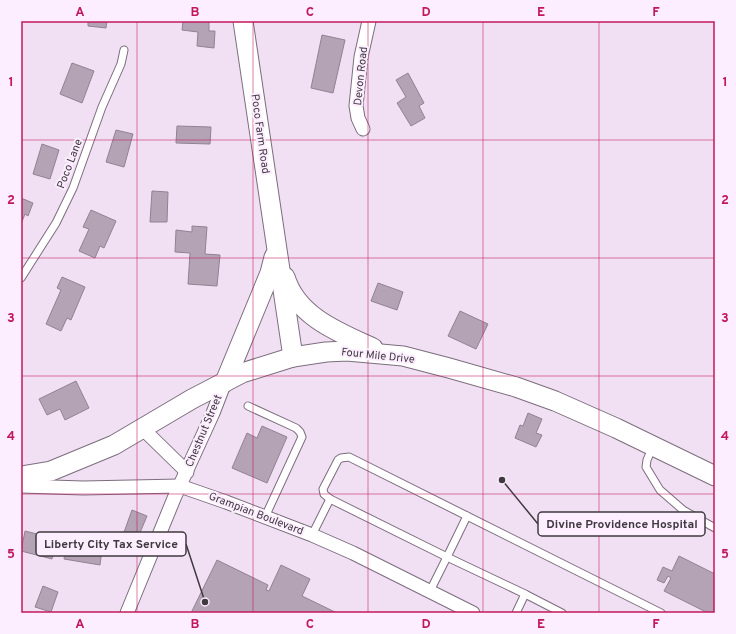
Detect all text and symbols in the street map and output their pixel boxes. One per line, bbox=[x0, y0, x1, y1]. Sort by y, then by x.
text: A bbox=[75, 5, 85, 21]
text: B bbox=[191, 5, 200, 21]
text: C bbox=[306, 5, 314, 21]
text: D bbox=[421, 5, 431, 21]
text: E bbox=[537, 5, 545, 21]
text: F bbox=[652, 5, 660, 21]
street label: Devon Road bbox=[351, 46, 371, 106]
text: 1 bbox=[8, 75, 14, 91]
text: 1 bbox=[722, 75, 728, 91]
street label: Poco Farm Road bbox=[247, 93, 273, 175]
street label: Poco Lane bbox=[54, 137, 86, 191]
text: 2 bbox=[7, 193, 15, 209]
text: 2 bbox=[721, 193, 729, 209]
text: 3 bbox=[7, 311, 15, 327]
text: 3 bbox=[721, 311, 729, 327]
street label: Four Mile Drive bbox=[341, 345, 415, 367]
street label: Chestnut Street bbox=[182, 393, 226, 469]
text: 4 bbox=[7, 429, 15, 445]
text: 4 bbox=[721, 429, 729, 445]
street label: Grampian Boulevard bbox=[207, 489, 305, 539]
callout: Divine Providence Hospital bbox=[538, 512, 705, 536]
text: Divine Providence Hospital bbox=[546, 517, 698, 533]
callout: Liberty City Tax Service bbox=[36, 532, 186, 556]
text: Liberty City Tax Service bbox=[44, 537, 178, 553]
text: 5 bbox=[7, 547, 15, 563]
text: 5 bbox=[721, 547, 729, 563]
text: A bbox=[75, 617, 85, 633]
text: B bbox=[191, 617, 200, 633]
text: C bbox=[306, 617, 314, 633]
text: D bbox=[421, 617, 431, 633]
text: E bbox=[537, 617, 545, 633]
text: F bbox=[652, 617, 660, 633]

